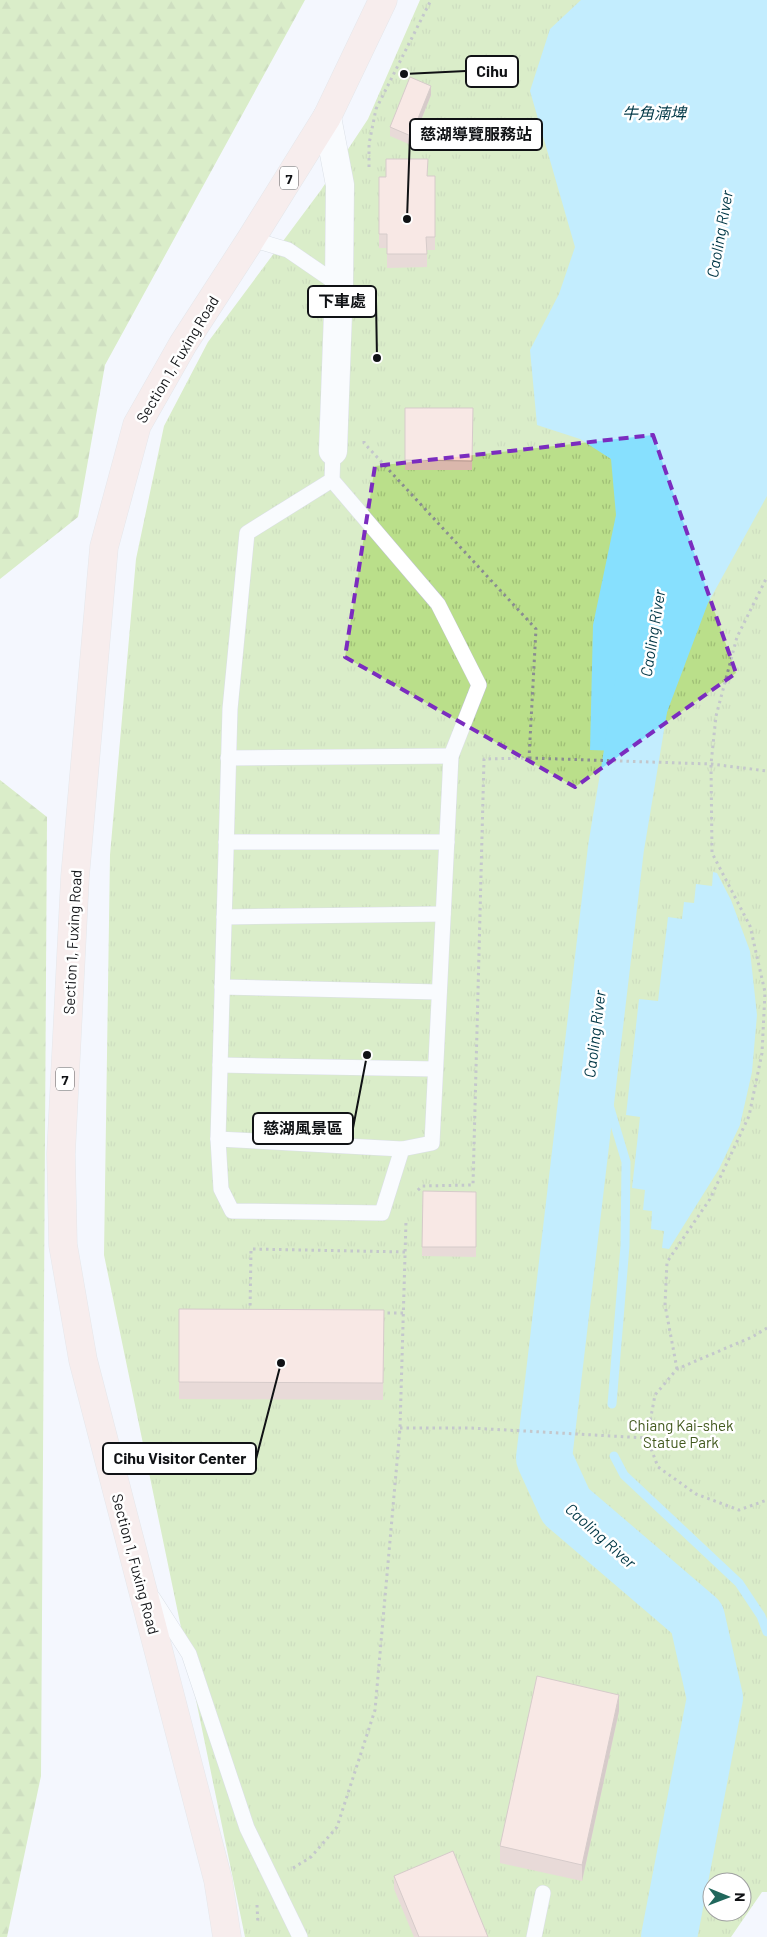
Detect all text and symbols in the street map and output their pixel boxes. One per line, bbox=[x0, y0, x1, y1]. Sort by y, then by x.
callout: Cihu bbox=[466, 56, 518, 87]
text: Cihu bbox=[476, 61, 508, 80]
water label: 牛角湳埤 bbox=[622, 103, 688, 122]
callout: 慈湖導覽服務站 bbox=[410, 119, 542, 150]
text: 慈湖導覽服務站 bbox=[420, 124, 532, 143]
road number: 7 bbox=[280, 167, 298, 190]
water label: Caoling River bbox=[702, 188, 736, 279]
callout: 下車處 bbox=[308, 286, 376, 317]
text: 下車處 bbox=[318, 291, 366, 310]
street label: Section 1, Fuxing Road bbox=[132, 292, 222, 426]
water label: Caoling River bbox=[636, 587, 668, 678]
street label: Section 1, Fuxing Road bbox=[59, 869, 85, 1015]
water label: Caoling River bbox=[579, 988, 609, 1079]
road number: 7 bbox=[56, 1068, 74, 1090]
callout: 慈湖風景區 bbox=[253, 1113, 353, 1144]
text: 慈湖風景區 bbox=[263, 1118, 343, 1137]
park label: Chiang Kai-shek Statue Park bbox=[628, 1416, 734, 1451]
callout: Cihu Visitor Center bbox=[103, 1443, 256, 1474]
text: Cihu Visitor Center bbox=[114, 1448, 246, 1467]
street label: Section 1, Fuxing Road bbox=[109, 1492, 163, 1636]
water label: Caoling River bbox=[562, 1498, 641, 1572]
north arrow bbox=[702, 1872, 752, 1922]
text: N bbox=[732, 1892, 749, 1902]

